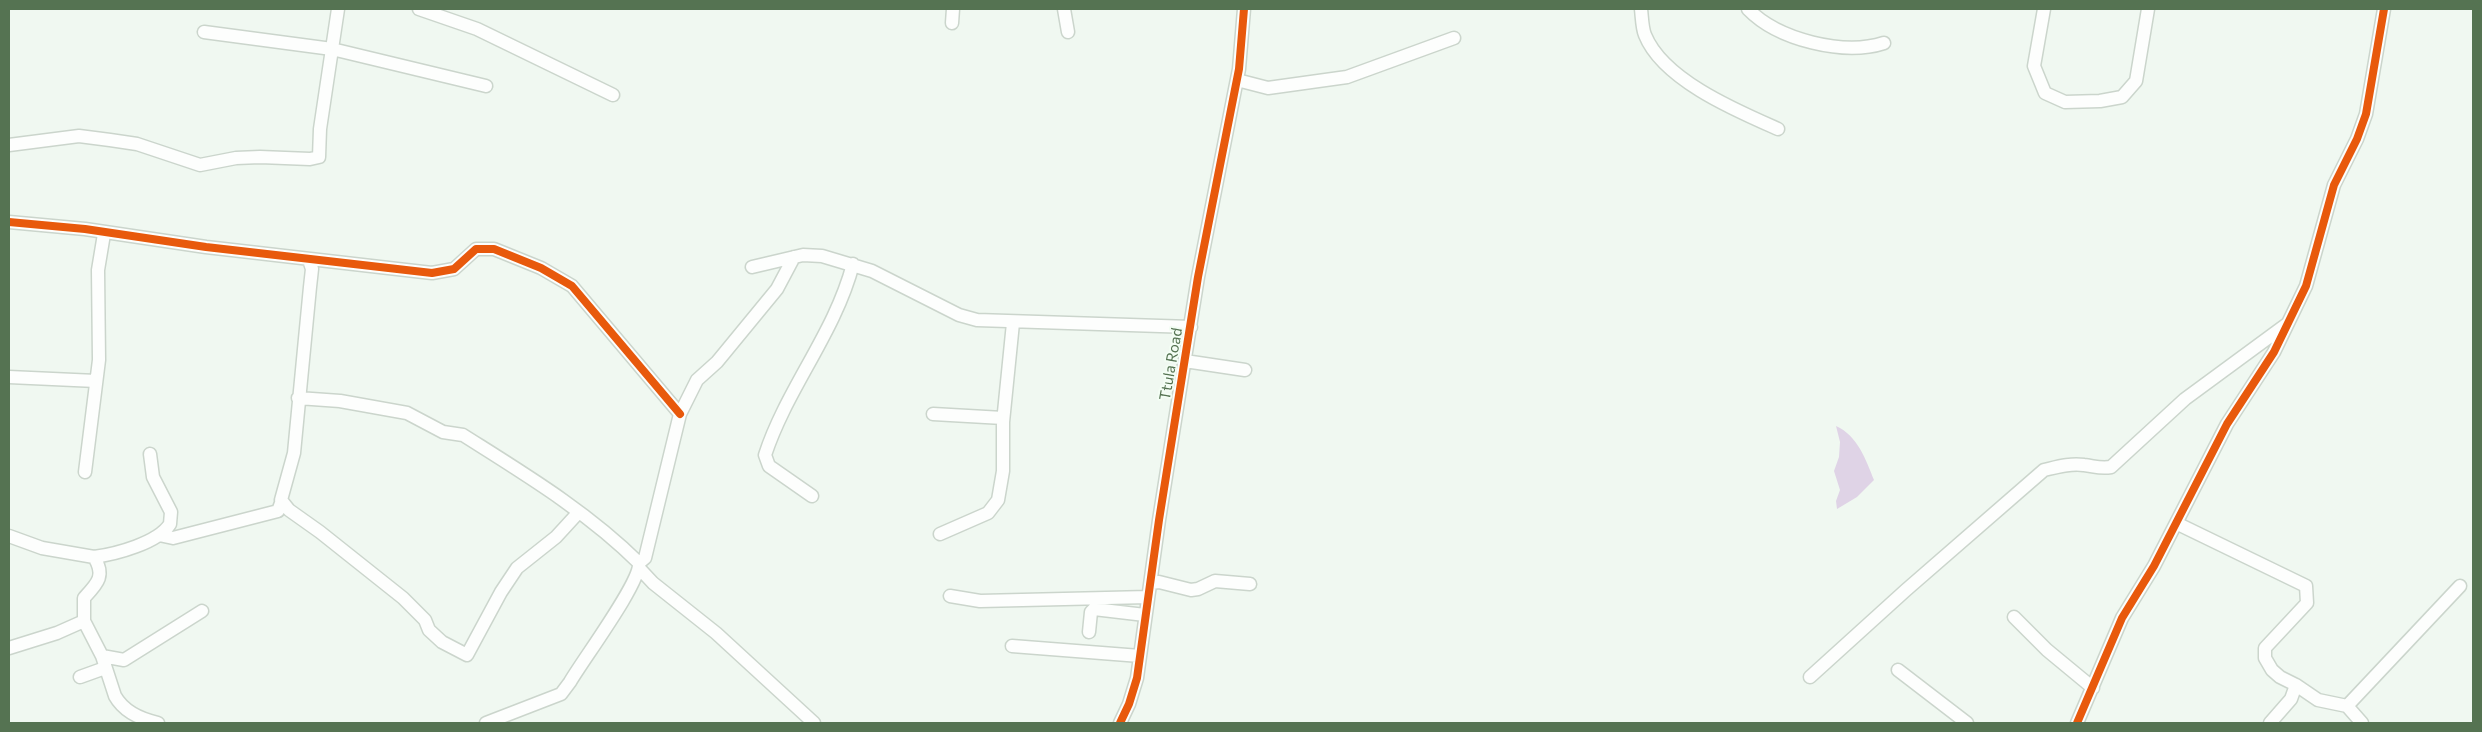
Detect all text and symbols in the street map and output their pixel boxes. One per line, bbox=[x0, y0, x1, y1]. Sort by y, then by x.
street label: Ttula Road bbox=[1156, 326, 1186, 402]

